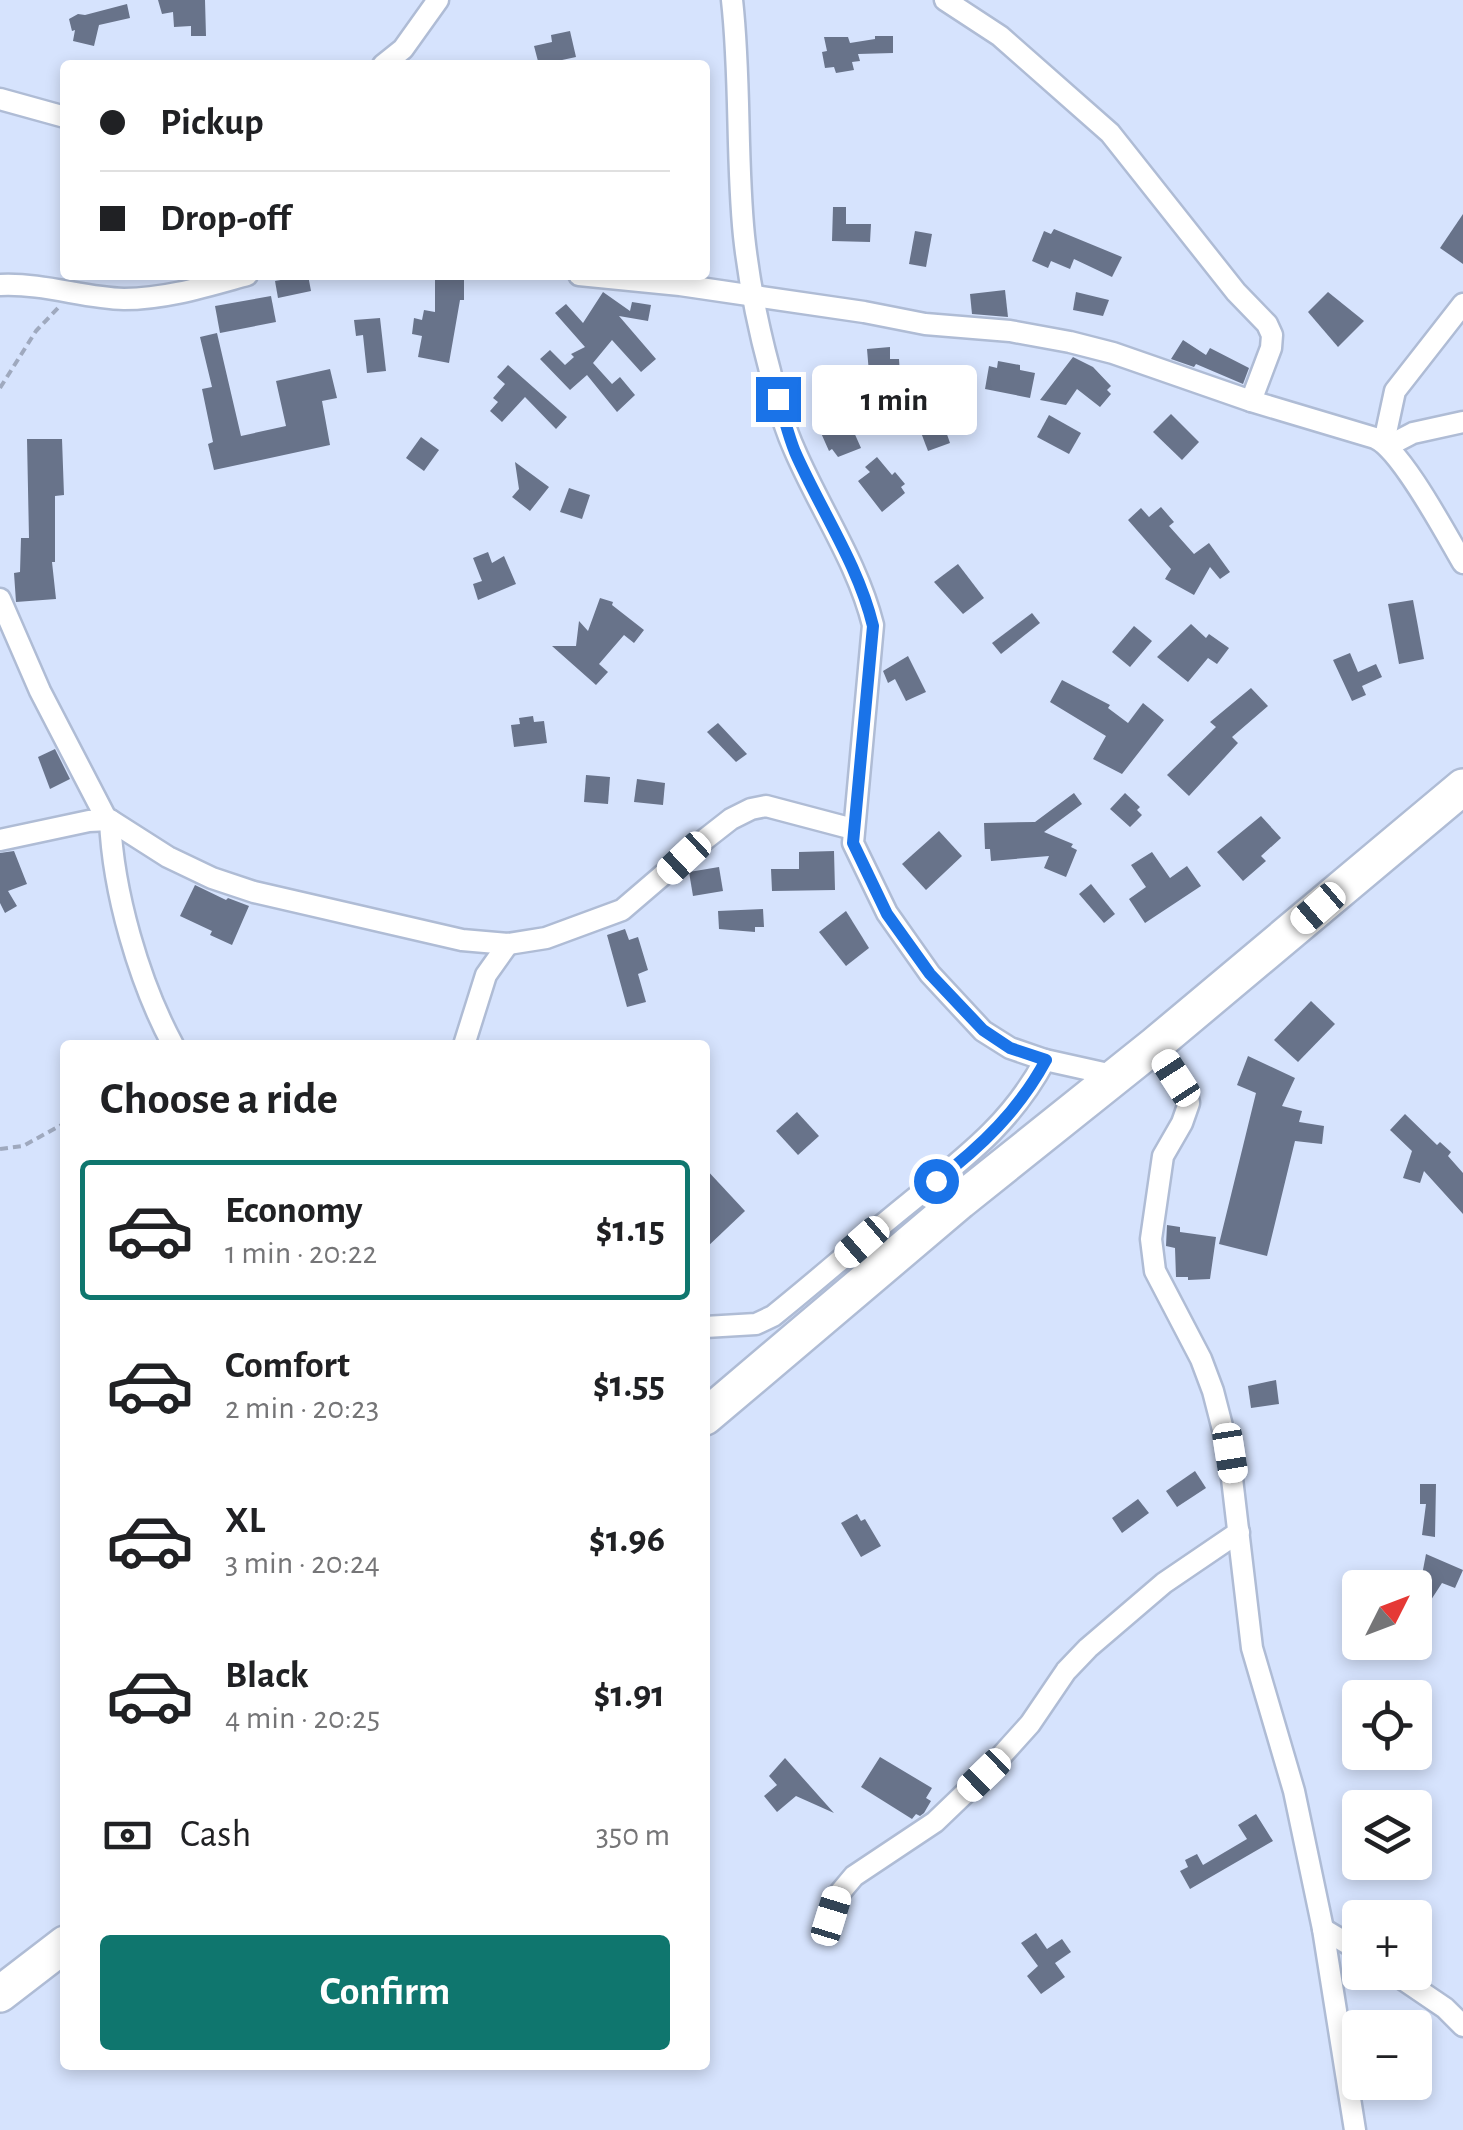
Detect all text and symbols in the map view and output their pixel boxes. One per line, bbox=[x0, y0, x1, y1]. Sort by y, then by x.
text: Pickup bbox=[160, 104, 264, 142]
text: Drop-off bbox=[160, 200, 291, 238]
callout: 1 min bbox=[813, 364, 978, 434]
route end bbox=[756, 377, 801, 422]
text: 1 min bbox=[861, 384, 928, 416]
car bbox=[652, 827, 716, 889]
car bbox=[1286, 877, 1350, 939]
car bbox=[1147, 1045, 1205, 1111]
text: Choose a ride bbox=[100, 1077, 338, 1122]
route start bbox=[914, 1159, 959, 1204]
icon: car bbox=[105, 1185, 195, 1275]
text: Economy bbox=[225, 1192, 363, 1230]
text: $1.15 bbox=[595, 1211, 665, 1249]
car bbox=[830, 1211, 894, 1273]
text: 1 min · 20:22 bbox=[225, 1237, 377, 1269]
icon: car bbox=[105, 1340, 195, 1430]
text: Comfort bbox=[225, 1347, 350, 1385]
text: $1.55 bbox=[593, 1366, 665, 1404]
text: 2 min · 20:23 bbox=[225, 1392, 379, 1424]
car bbox=[1210, 1421, 1250, 1485]
icon: car bbox=[105, 1495, 195, 1585]
text: XL bbox=[225, 1502, 265, 1540]
text: $1.96 bbox=[589, 1521, 665, 1559]
text: 3 min · 20:24 bbox=[225, 1547, 380, 1579]
north arrow bbox=[1342, 1570, 1432, 1660]
map controls bbox=[1342, 1570, 1432, 2100]
icon: car bbox=[105, 1650, 195, 1740]
text: Black bbox=[225, 1657, 309, 1695]
text: $1.91 bbox=[593, 1676, 665, 1714]
button: locate bbox=[1342, 1680, 1432, 1770]
text: 4 min · 20:25 bbox=[225, 1702, 380, 1734]
car bbox=[952, 1743, 1016, 1807]
button: layers bbox=[1342, 1790, 1432, 1880]
icon: cash bbox=[100, 1808, 155, 1863]
text: Cash bbox=[180, 1816, 251, 1854]
text: 350 m bbox=[596, 1819, 670, 1851]
car bbox=[808, 1883, 854, 1949]
button: + bbox=[1342, 1900, 1432, 1990]
button: Confirm bbox=[100, 1935, 670, 2050]
button: − bbox=[1342, 2010, 1432, 2100]

